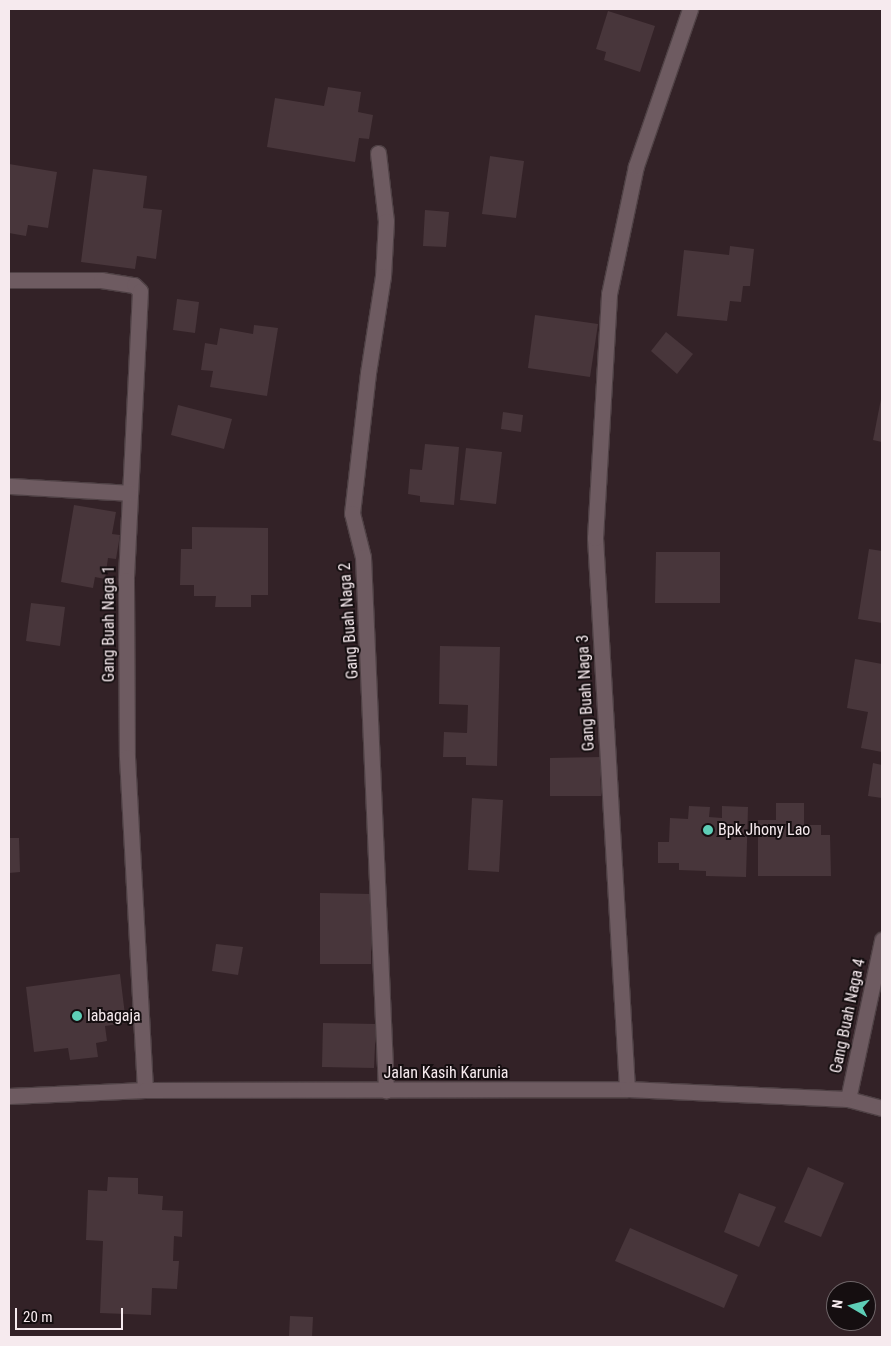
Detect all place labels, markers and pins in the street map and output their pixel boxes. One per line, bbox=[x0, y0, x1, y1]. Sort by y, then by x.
place label: Bpk Jhony Lao bbox=[718, 820, 810, 840]
marker: Bpk Jhony Lao bbox=[702, 824, 714, 836]
place label: labagaja bbox=[87, 1006, 141, 1026]
marker: labagaja bbox=[71, 1010, 83, 1022]

